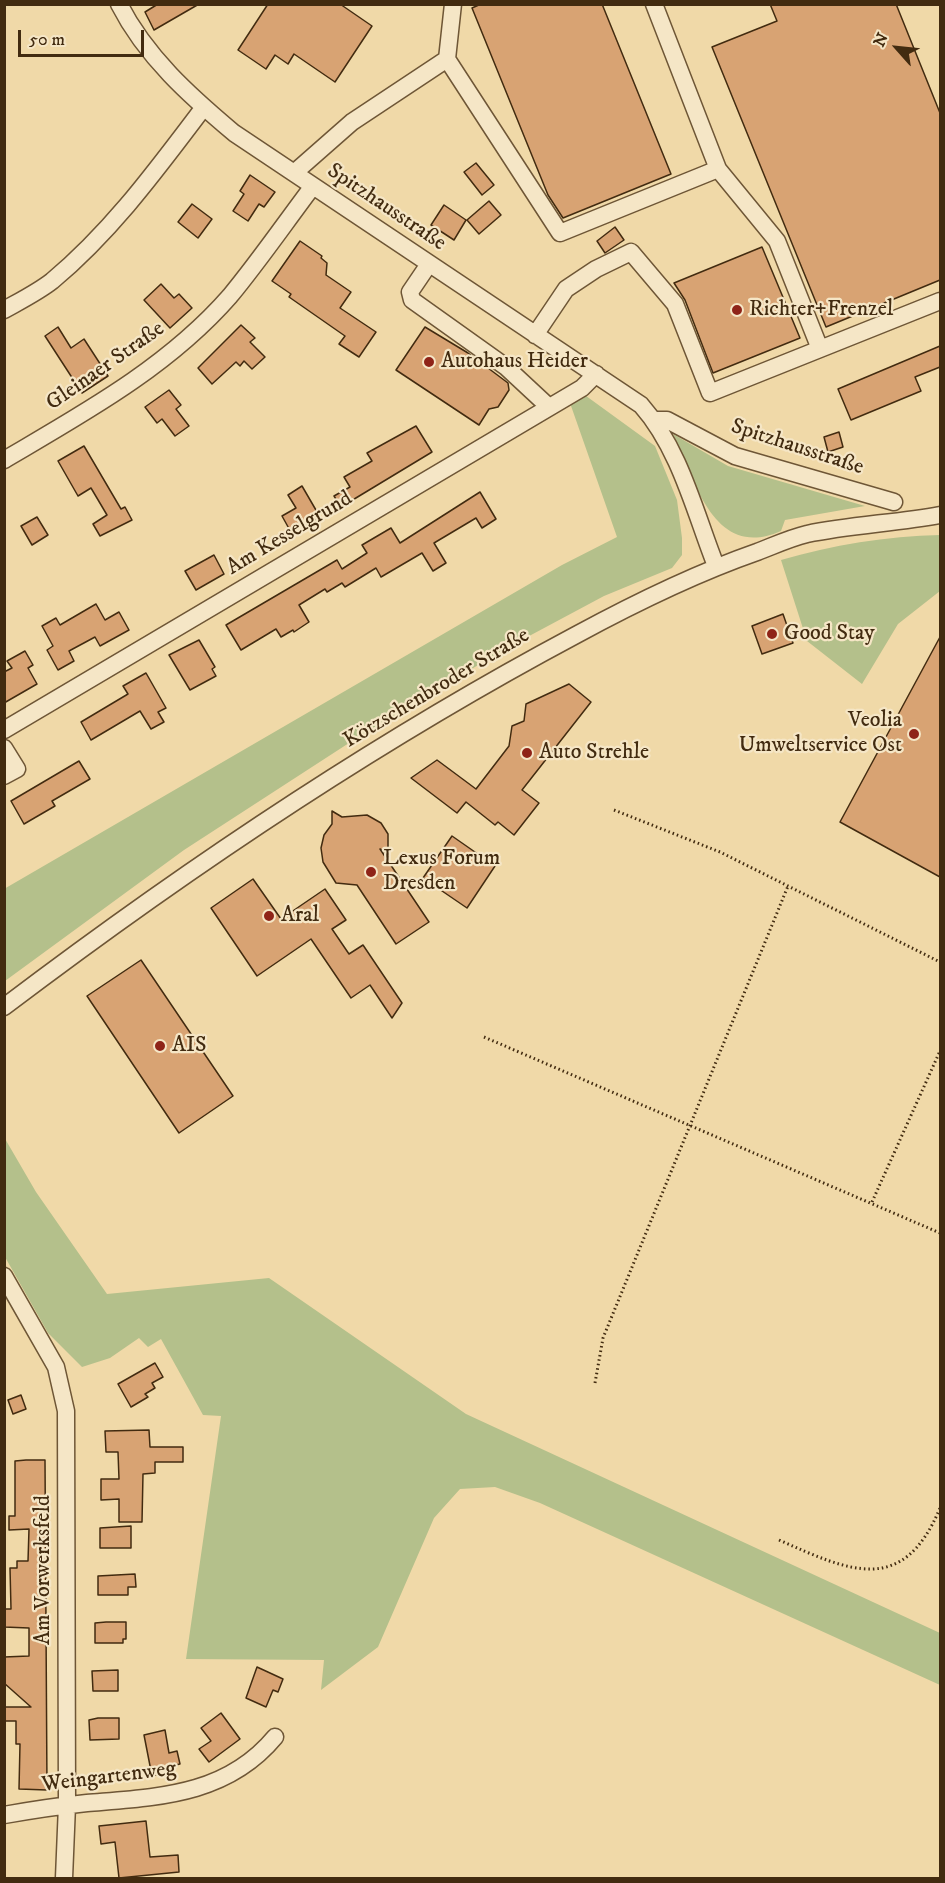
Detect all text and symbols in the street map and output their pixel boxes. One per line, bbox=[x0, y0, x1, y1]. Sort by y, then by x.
scale bar bbox=[21, 18, 147, 56]
north arrow bbox=[867, 18, 927, 78]
text: 50 m bbox=[29, 29, 65, 51]
text: N bbox=[869, 29, 893, 50]
street label: Spitzhausstraße bbox=[321, 158, 451, 258]
place label: Richter+Frenzel bbox=[749, 297, 893, 323]
marker: Richter+Frenzel bbox=[730, 303, 744, 317]
street label: Gleinaer Straße bbox=[42, 317, 170, 417]
place label: Autohaus Heider bbox=[441, 349, 588, 375]
marker: Autohaus Heider bbox=[422, 355, 436, 369]
street label: Spitzhausstraße bbox=[727, 414, 867, 482]
street label: Am Kesselgrund bbox=[222, 486, 358, 582]
place label: Good Stay bbox=[784, 621, 875, 647]
street label: Kötzschenbroder Straße bbox=[339, 623, 535, 755]
marker: Good Stay bbox=[765, 627, 779, 641]
place label: Veolia Umweltservice Ost bbox=[739, 708, 902, 760]
marker: Veolia Umweltservice Ost bbox=[907, 727, 921, 741]
place label: Auto Strehle bbox=[539, 740, 649, 766]
marker: Auto Strehle bbox=[520, 746, 534, 760]
place label: Lexus Forum Dresden bbox=[383, 846, 500, 897]
marker: Lexus Forum Dresden bbox=[364, 865, 378, 879]
place label: Aral bbox=[281, 903, 319, 929]
marker: Aral bbox=[262, 909, 276, 923]
place label: AIS bbox=[172, 1033, 207, 1059]
marker: AIS bbox=[153, 1039, 167, 1053]
street label: Am Vorwerksfeld bbox=[31, 1495, 57, 1645]
street label: Weingartenweg bbox=[40, 1757, 178, 1799]

